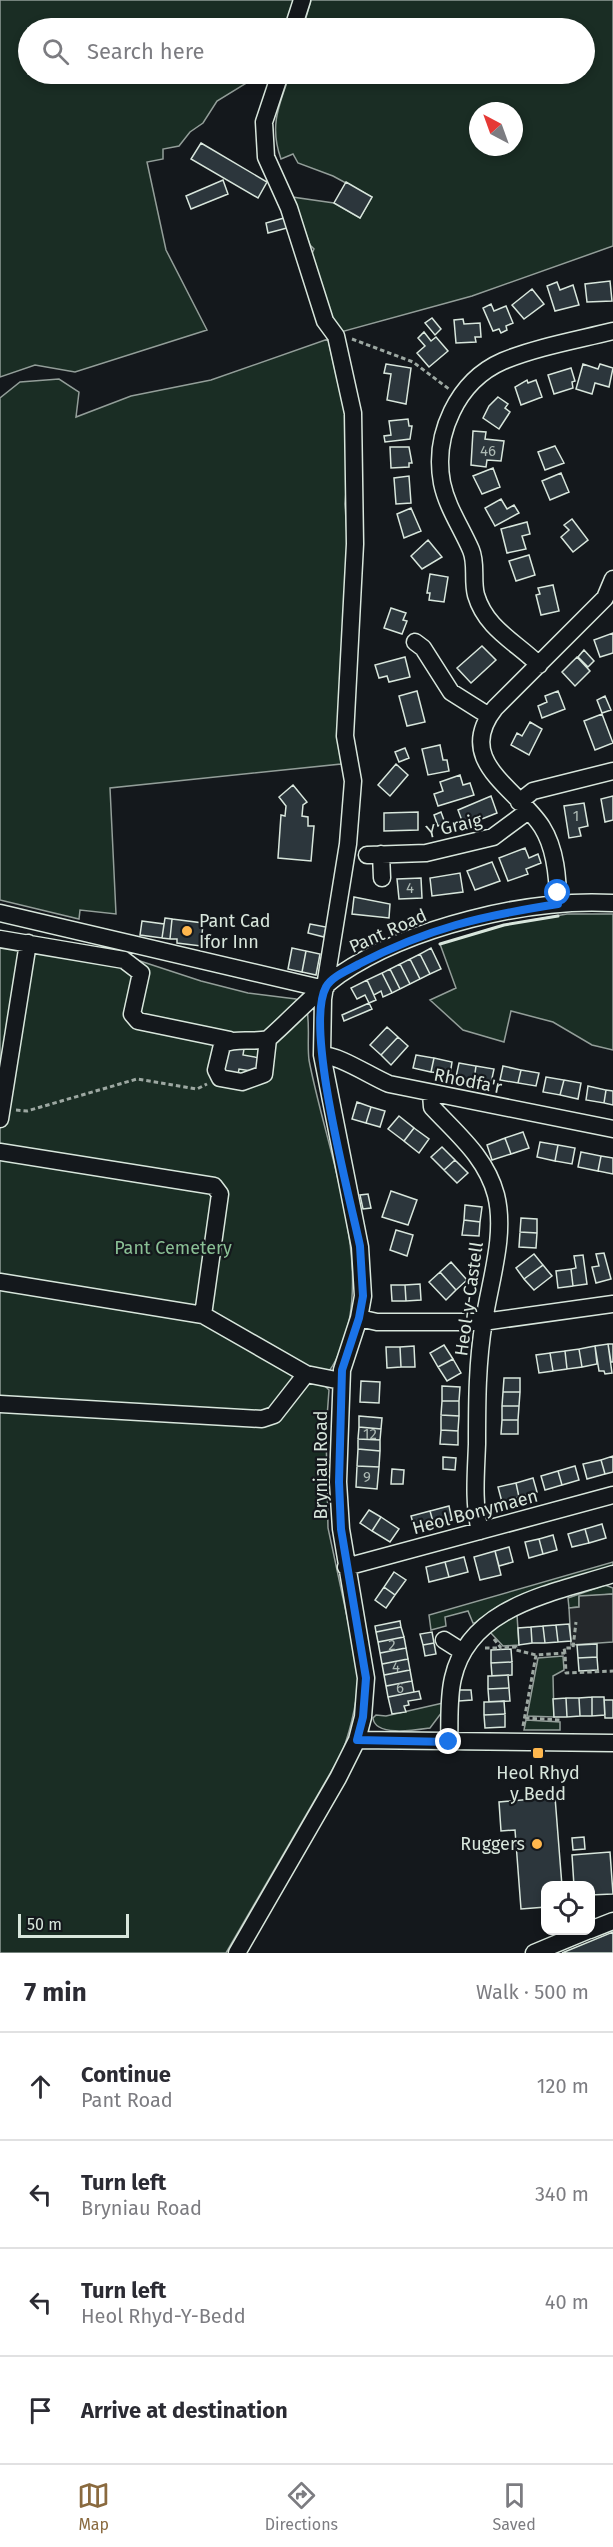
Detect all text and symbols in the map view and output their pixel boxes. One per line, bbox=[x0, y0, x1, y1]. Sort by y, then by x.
search box bbox=[18, 18, 595, 84]
icon: search bbox=[39, 35, 72, 68]
text: Search here bbox=[87, 38, 205, 65]
north arrow bbox=[469, 102, 523, 156]
house number: 46 bbox=[480, 442, 496, 460]
house number: 1 bbox=[573, 807, 579, 825]
street label: Y Graig bbox=[424, 809, 485, 843]
house number: 4 bbox=[406, 879, 414, 897]
route start bbox=[544, 879, 570, 905]
street label: Pant Road bbox=[346, 904, 430, 958]
place label: Pant Cad Ifor Inn bbox=[199, 910, 271, 953]
marker: Pant Cad Ifor Inn bbox=[180, 924, 194, 938]
street label: Rhodfa'r bbox=[432, 1064, 504, 1098]
park label: Pant Cemetery bbox=[114, 1237, 232, 1259]
street label: Heol-y-Castell bbox=[450, 1240, 488, 1358]
street label: Bryniau Road bbox=[310, 1411, 332, 1519]
house number: 12 bbox=[363, 1425, 377, 1443]
house number: 9 bbox=[363, 1468, 371, 1486]
street label: Heol Bonymaen bbox=[410, 1485, 540, 1539]
house number: 2 bbox=[388, 1636, 396, 1654]
house number: 4 bbox=[392, 1658, 400, 1676]
house number: 6 bbox=[396, 1679, 404, 1697]
route end bbox=[435, 1728, 461, 1754]
marker: Heol Rhyd y Bedd bbox=[531, 1746, 545, 1760]
place label: Heol Rhyd y Bedd bbox=[496, 1762, 580, 1805]
place label: Ruggers bbox=[460, 1833, 525, 1855]
marker: Ruggers bbox=[530, 1837, 544, 1851]
map controls bbox=[541, 1881, 595, 1935]
button: locate bbox=[541, 1881, 595, 1935]
scale bar bbox=[18, 1911, 129, 1938]
text: 50 m bbox=[27, 1915, 62, 1934]
text: 7 min bbox=[24, 1977, 87, 2008]
text: Walk · 500 m bbox=[476, 1980, 589, 2004]
text: Continue bbox=[81, 2061, 171, 2088]
icon: ahead bbox=[24, 2070, 57, 2103]
text: 120 m bbox=[537, 2074, 589, 2098]
text: Pant Road bbox=[81, 2088, 173, 2112]
text: Turn left bbox=[81, 2169, 166, 2196]
icon: left bbox=[24, 2178, 57, 2211]
text: 340 m bbox=[535, 2182, 589, 2206]
text: Bryniau Road bbox=[81, 2196, 202, 2220]
text: Turn left bbox=[81, 2277, 166, 2304]
icon: left bbox=[24, 2286, 57, 2319]
text: 40 m bbox=[545, 2290, 589, 2314]
text: Heol Rhyd-Y-Bedd bbox=[81, 2304, 246, 2328]
icon: arrive bbox=[24, 2394, 57, 2427]
text: Arrive at destination bbox=[81, 2397, 288, 2424]
tab: Map bbox=[77, 2479, 110, 2534]
tab: Directions bbox=[265, 2479, 338, 2534]
tab: Saved bbox=[492, 2479, 536, 2534]

